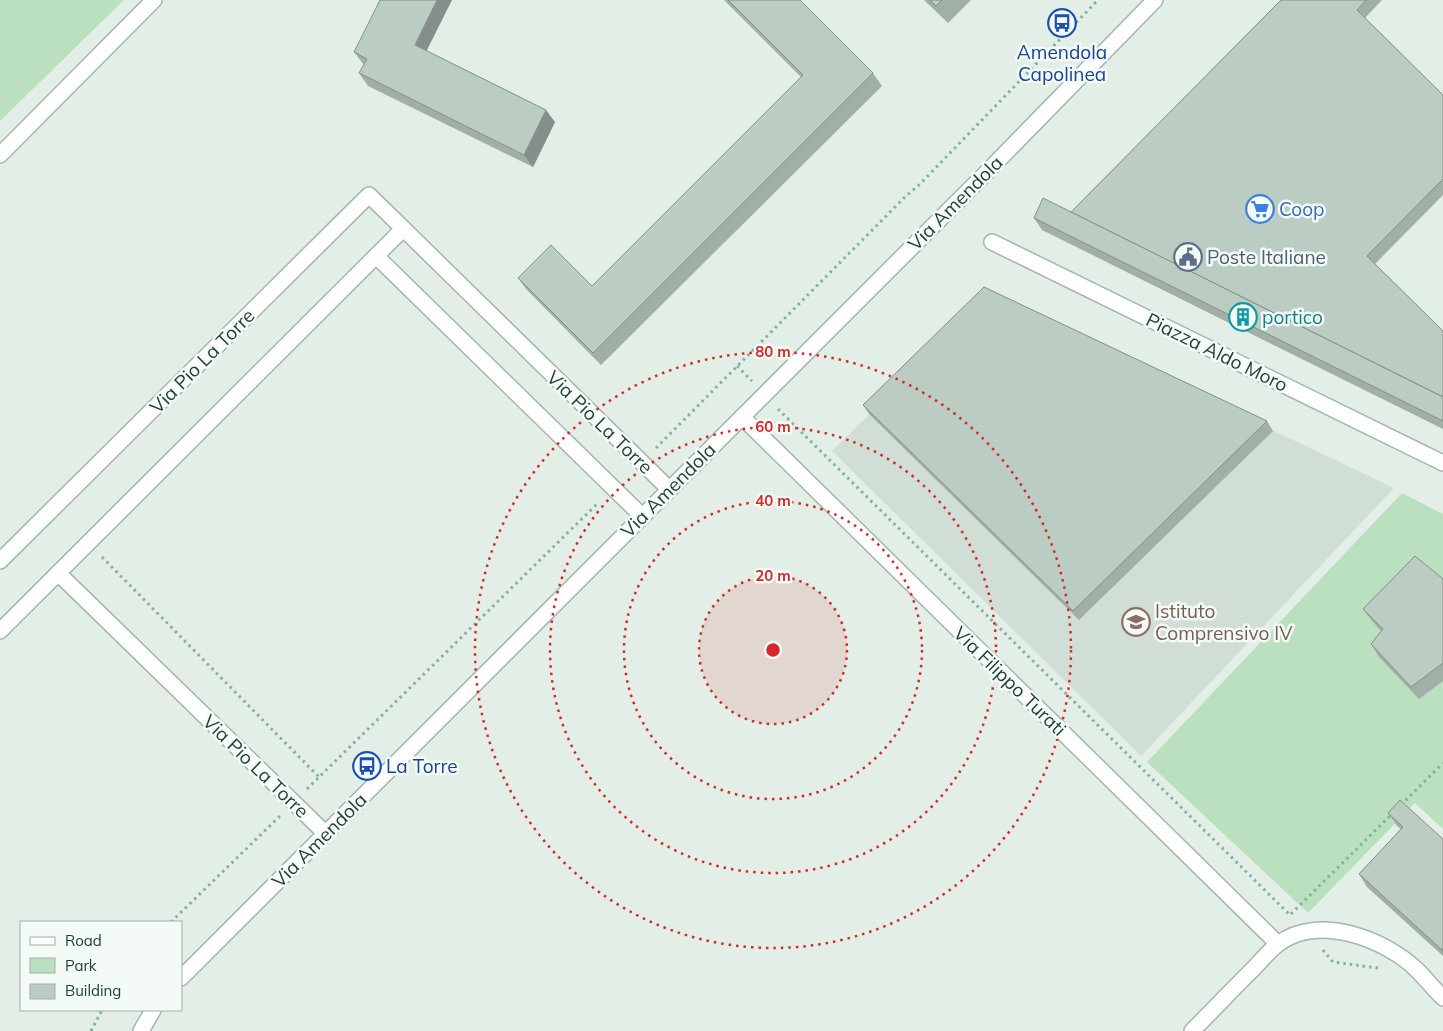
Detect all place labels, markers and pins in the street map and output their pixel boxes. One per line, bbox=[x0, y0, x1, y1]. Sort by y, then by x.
bus stop icon: Amendola Capolinea bbox=[1047, 8, 1077, 38]
place label: Amendola Capolinea bbox=[1017, 40, 1107, 86]
supermarket icon: Coop bbox=[1245, 194, 1275, 224]
place label: Coop bbox=[1279, 197, 1324, 221]
public building icon: Poste Italiane bbox=[1173, 242, 1203, 272]
place label: Poste Italiane bbox=[1207, 245, 1326, 269]
building icon: portico bbox=[1228, 302, 1258, 332]
place label: portico bbox=[1262, 305, 1323, 329]
place label: Istituto Comprensivo IV bbox=[1155, 599, 1293, 645]
school or university icon: Istituto Comprensivo IV bbox=[1121, 607, 1151, 637]
centre of rings bbox=[764, 641, 782, 659]
bus stop icon: La Torre bbox=[352, 751, 382, 781]
place label: La Torre bbox=[386, 754, 458, 778]

